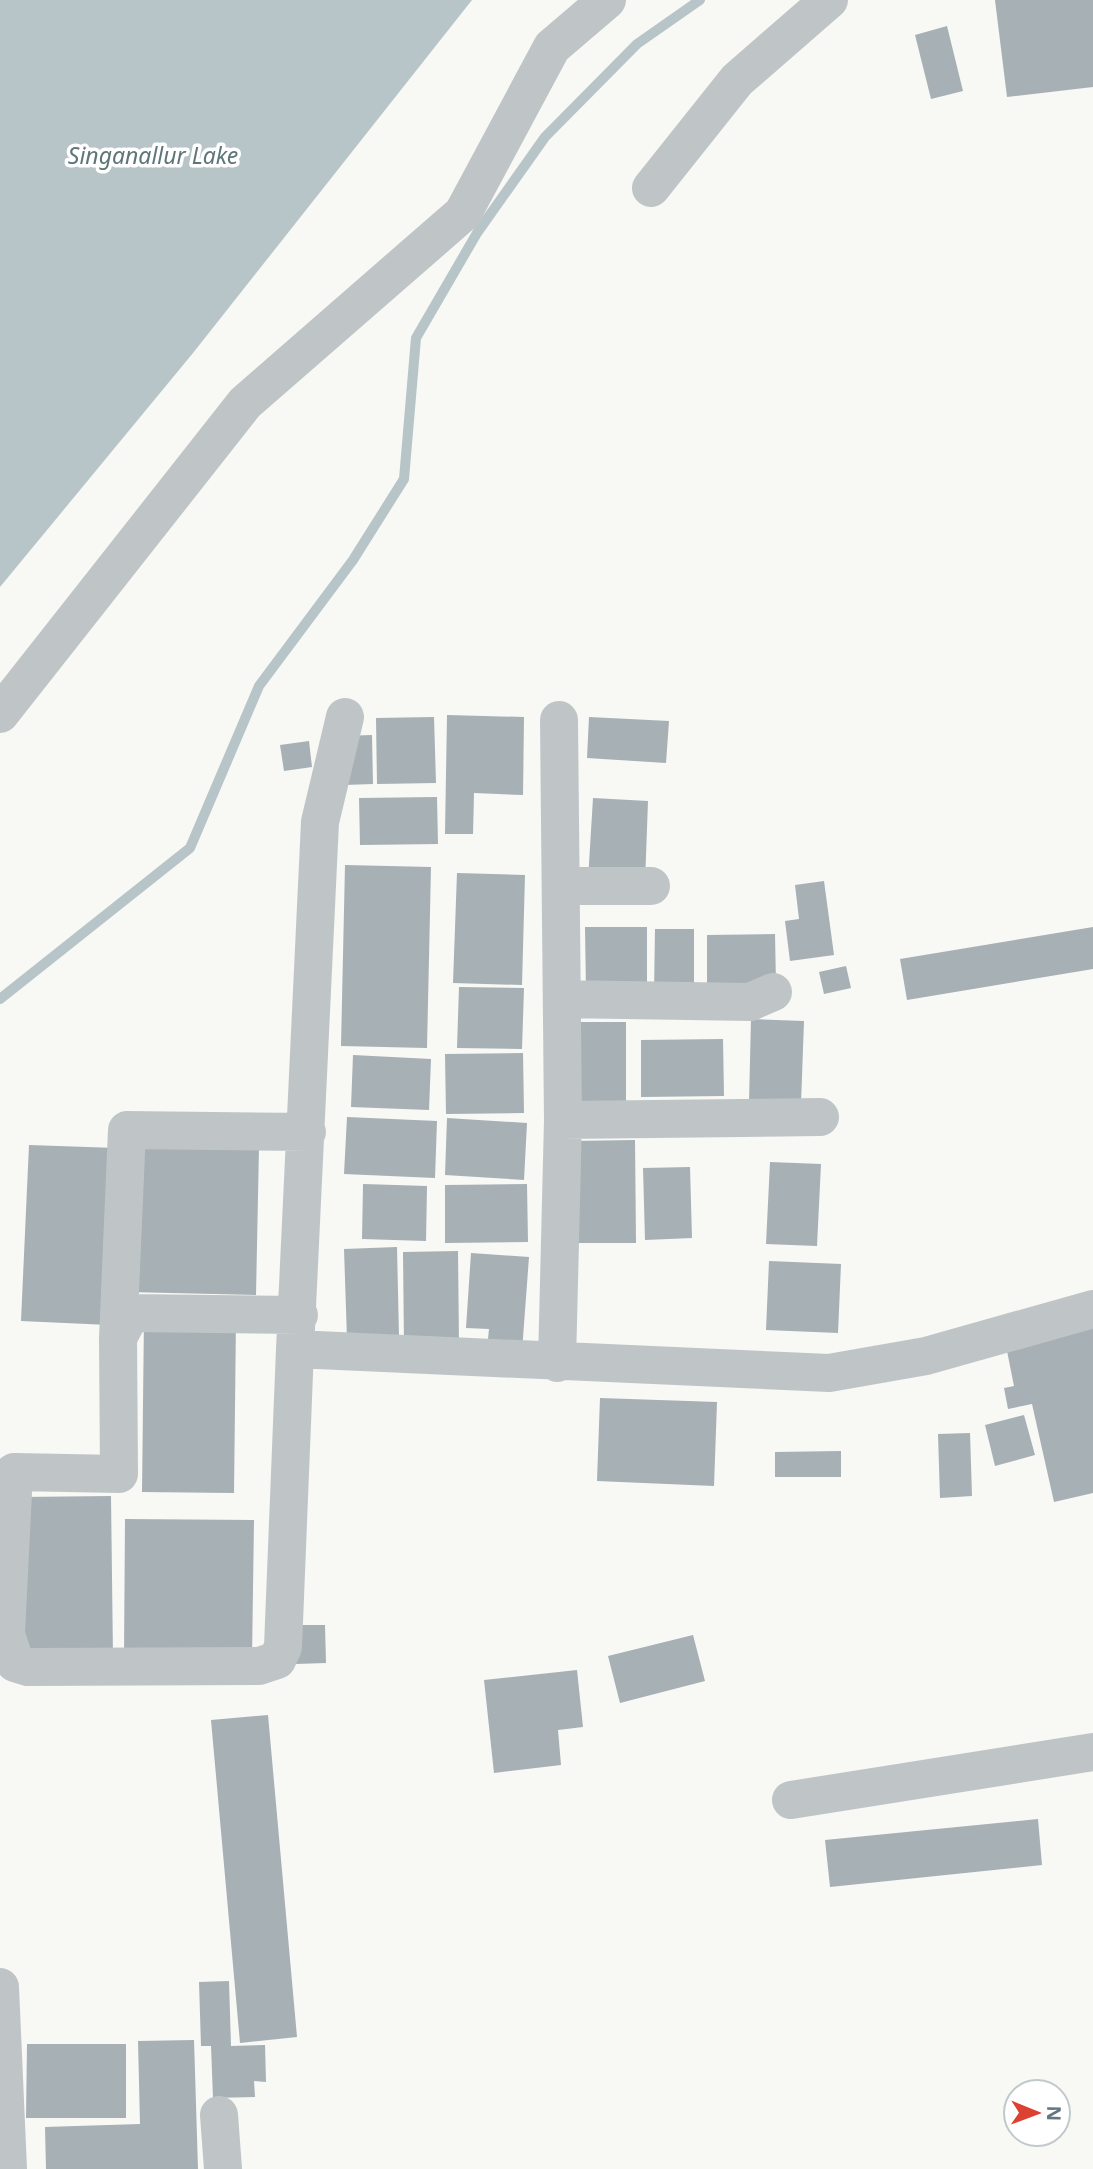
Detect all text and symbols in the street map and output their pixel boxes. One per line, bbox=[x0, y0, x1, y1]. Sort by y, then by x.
water label: Singanallur Lake bbox=[68, 139, 238, 171]
north arrow bbox=[1002, 2078, 1072, 2148]
text: N bbox=[1041, 2105, 1067, 2121]

